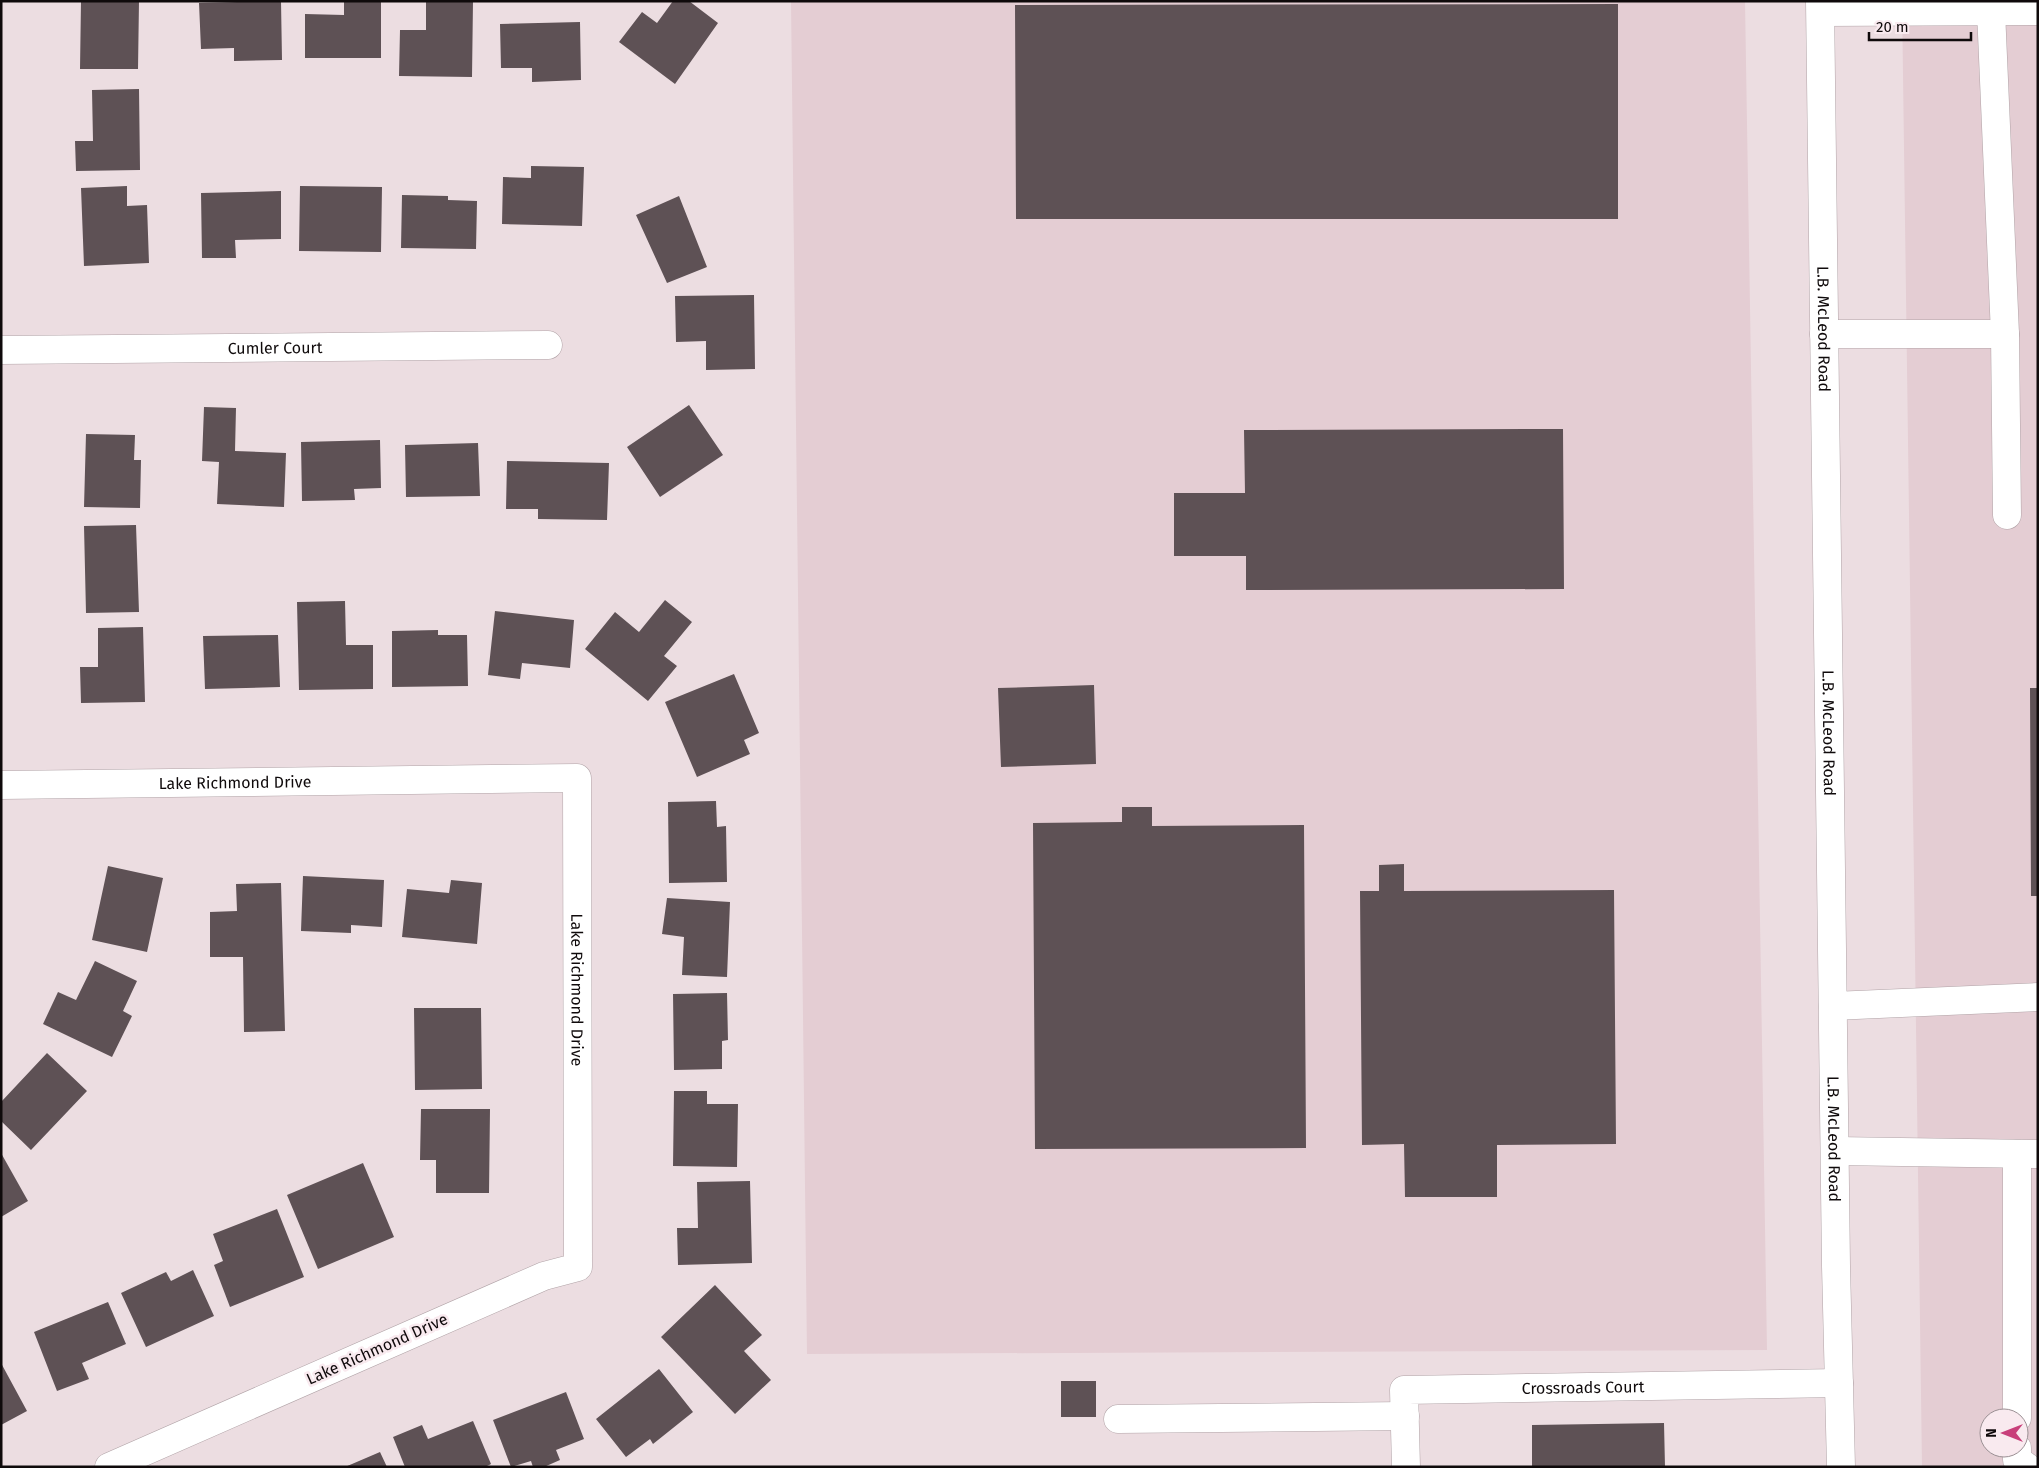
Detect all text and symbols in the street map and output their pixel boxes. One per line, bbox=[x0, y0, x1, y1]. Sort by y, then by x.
scale bar bbox=[1869, 10, 1972, 42]
text: 20 m bbox=[1876, 18, 1909, 36]
street label: L.B. McLeod Road bbox=[1814, 266, 1834, 392]
street label: Cumler Court bbox=[228, 338, 323, 357]
street label: L.B. McLeod Road bbox=[1819, 670, 1840, 796]
street label: Lake Richmond Drive bbox=[159, 772, 311, 793]
street label: Lake Richmond Drive bbox=[568, 914, 587, 1066]
street label: L.B. McLeod Road bbox=[1824, 1076, 1845, 1202]
street label: Lake Richmond Drive bbox=[303, 1309, 451, 1389]
street label: Crossroads Court bbox=[1521, 1377, 1645, 1398]
north arrow bbox=[1979, 1408, 2029, 1458]
text: N bbox=[1983, 1428, 2000, 1438]

